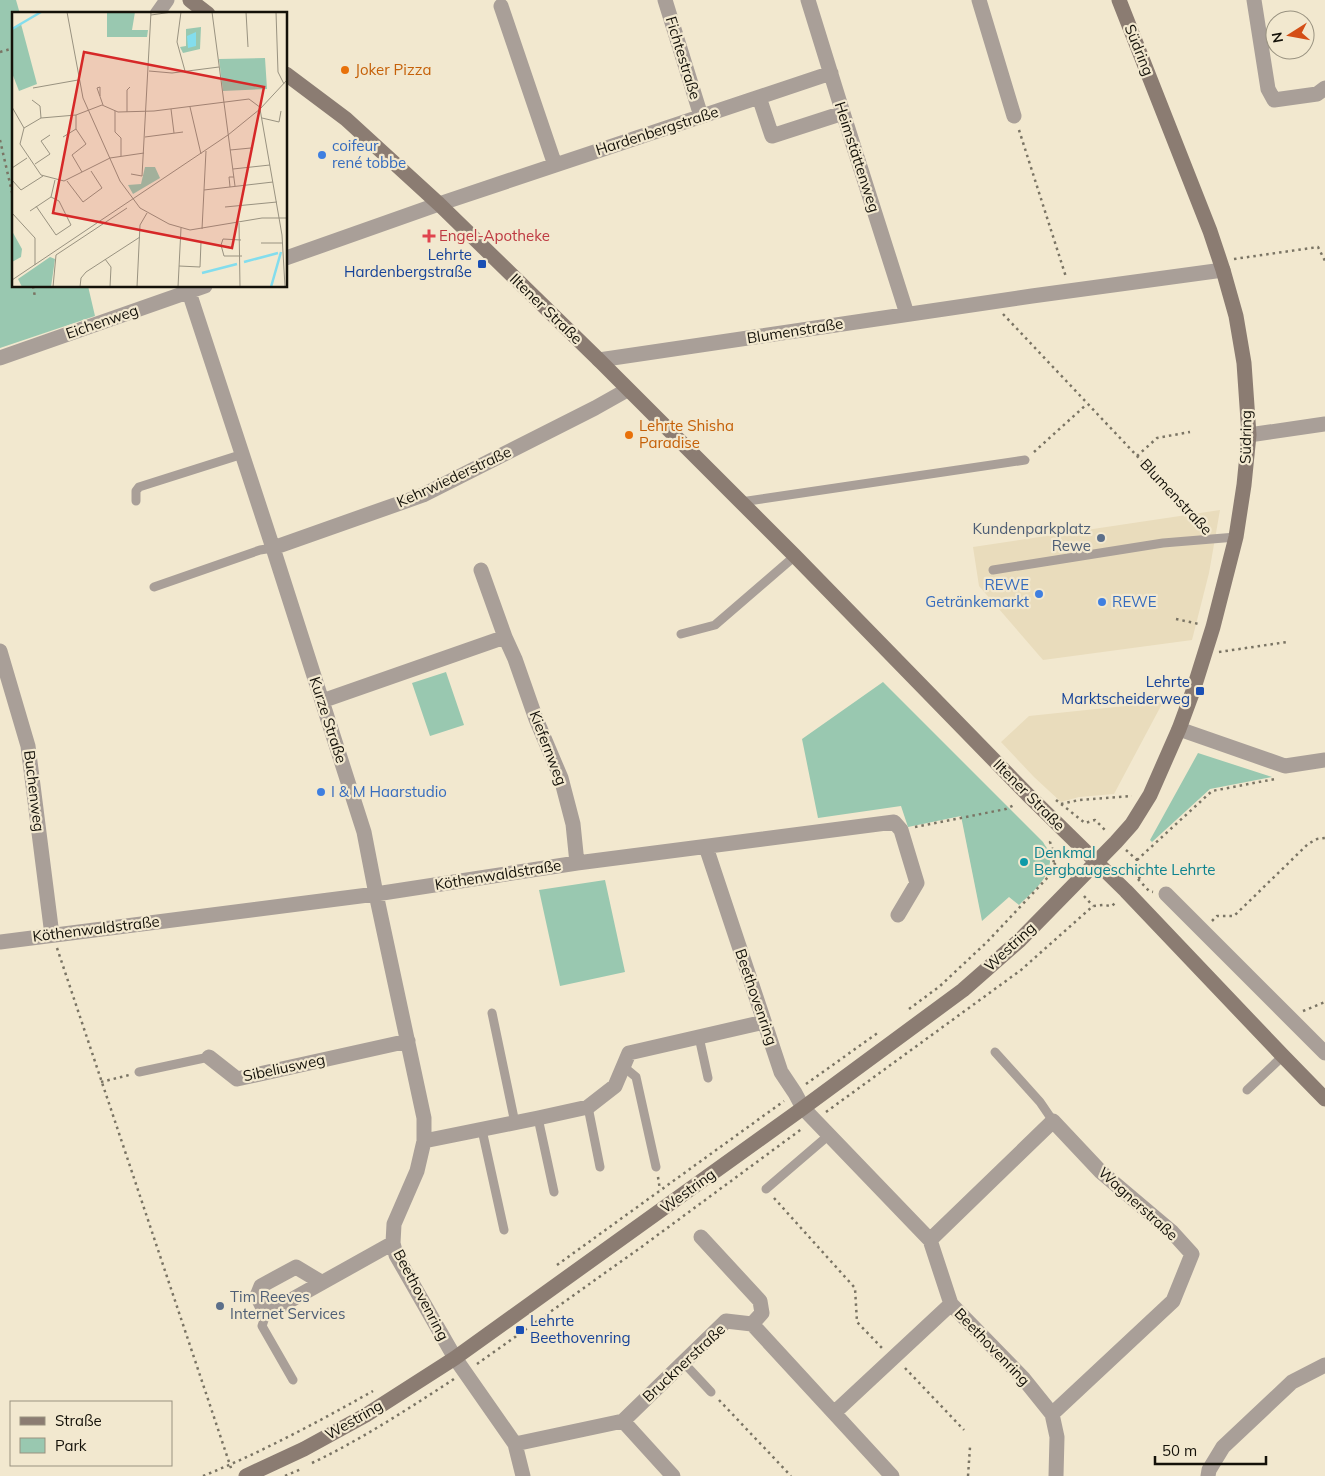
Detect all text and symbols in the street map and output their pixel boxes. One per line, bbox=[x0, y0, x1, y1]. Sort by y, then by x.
north arrow bbox=[1265, 10, 1315, 60]
inset map bbox=[12, 12, 288, 288]
street label: Fichtestraße bbox=[662, 14, 705, 102]
street label: Südring bbox=[1121, 21, 1158, 78]
text: N bbox=[1267, 31, 1287, 44]
place label: Joker Pizza bbox=[355, 60, 431, 79]
marker: Joker Pizza bbox=[339, 64, 351, 76]
street label: Heimstättenweg bbox=[831, 99, 884, 215]
street label: Hardenbergstraße bbox=[593, 102, 721, 159]
place label: coifeur rené tobbe bbox=[332, 136, 406, 172]
marker: coifeur rené tobbe bbox=[316, 149, 328, 161]
place label: Engel-Apotheke bbox=[439, 226, 550, 245]
marker: Engel-Apotheke bbox=[423, 230, 435, 242]
place label: Lehrte Hardenbergstraße bbox=[344, 245, 472, 281]
marker: Lehrte Hardenbergstraße bbox=[476, 258, 488, 270]
street label: Iltener Straße bbox=[506, 269, 587, 348]
street label: Eichenweg bbox=[63, 300, 141, 343]
street label: Blumenstraße bbox=[745, 314, 844, 347]
street label: Südring bbox=[1236, 410, 1255, 464]
place label: Lehrte Shisha Paradise bbox=[639, 416, 734, 452]
marker: Lehrte Shisha Paradise bbox=[623, 429, 635, 441]
street label: Kehrwiederstraße bbox=[394, 442, 514, 511]
street label: Blumenstraße bbox=[1136, 455, 1216, 539]
place label: Kundenparkplatz Rewe bbox=[972, 519, 1091, 555]
marker: Kundenparkplatz Rewe bbox=[1095, 532, 1107, 544]
place label: REWE Getränkemarkt bbox=[925, 575, 1029, 611]
marker: REWE Getränkemarkt bbox=[1033, 588, 1045, 600]
place label: REWE bbox=[1112, 592, 1157, 611]
marker: REWE bbox=[1096, 596, 1108, 608]
place label: Lehrte Marktscheiderweg bbox=[1061, 672, 1190, 708]
street label: Kurze Straße bbox=[306, 674, 351, 765]
marker: Lehrte Marktscheiderweg bbox=[1194, 685, 1206, 697]
street label: Kiefernweg bbox=[526, 708, 571, 788]
street label: Buchenweg bbox=[20, 749, 49, 833]
street label: Iltener Straße bbox=[990, 755, 1069, 834]
place label: I & M Haarstudio bbox=[331, 782, 447, 801]
marker: I & M Haarstudio bbox=[315, 786, 327, 798]
place label: Denkmal Bergbaugeschichte Lehrte bbox=[1034, 843, 1216, 879]
street label: Köthenwaldstraße bbox=[433, 855, 563, 894]
marker: Denkmal Bergbaugeschichte Lehrte bbox=[1018, 856, 1030, 868]
street label: Köthenwaldstraße bbox=[31, 911, 161, 946]
street label: Westring bbox=[980, 918, 1039, 975]
street label: Beethovenring bbox=[731, 946, 782, 1048]
street label: Sibeliusweg bbox=[241, 1050, 327, 1085]
street label: Wagnerstraße bbox=[1095, 1163, 1182, 1244]
street label: Westring bbox=[656, 1164, 719, 1217]
street label: Beethovenring bbox=[389, 1246, 453, 1344]
place label: Tim Reeves Internet Services bbox=[230, 1287, 345, 1323]
marker: Tim Reeves Internet Services bbox=[214, 1300, 226, 1312]
street label: Beethovenring bbox=[951, 1304, 1034, 1389]
place label: Lehrte Beethovenring bbox=[530, 1311, 631, 1347]
street label: Brucknerstraße bbox=[638, 1319, 729, 1406]
marker: Lehrte Beethovenring bbox=[514, 1324, 526, 1336]
street label: Westring bbox=[322, 1395, 386, 1444]
legend bbox=[10, 1401, 172, 1466]
text: Straße bbox=[55, 1411, 102, 1430]
scale bar bbox=[1155, 1434, 1266, 1466]
text: Park bbox=[55, 1436, 87, 1455]
text: 50 m bbox=[1162, 1441, 1197, 1460]

